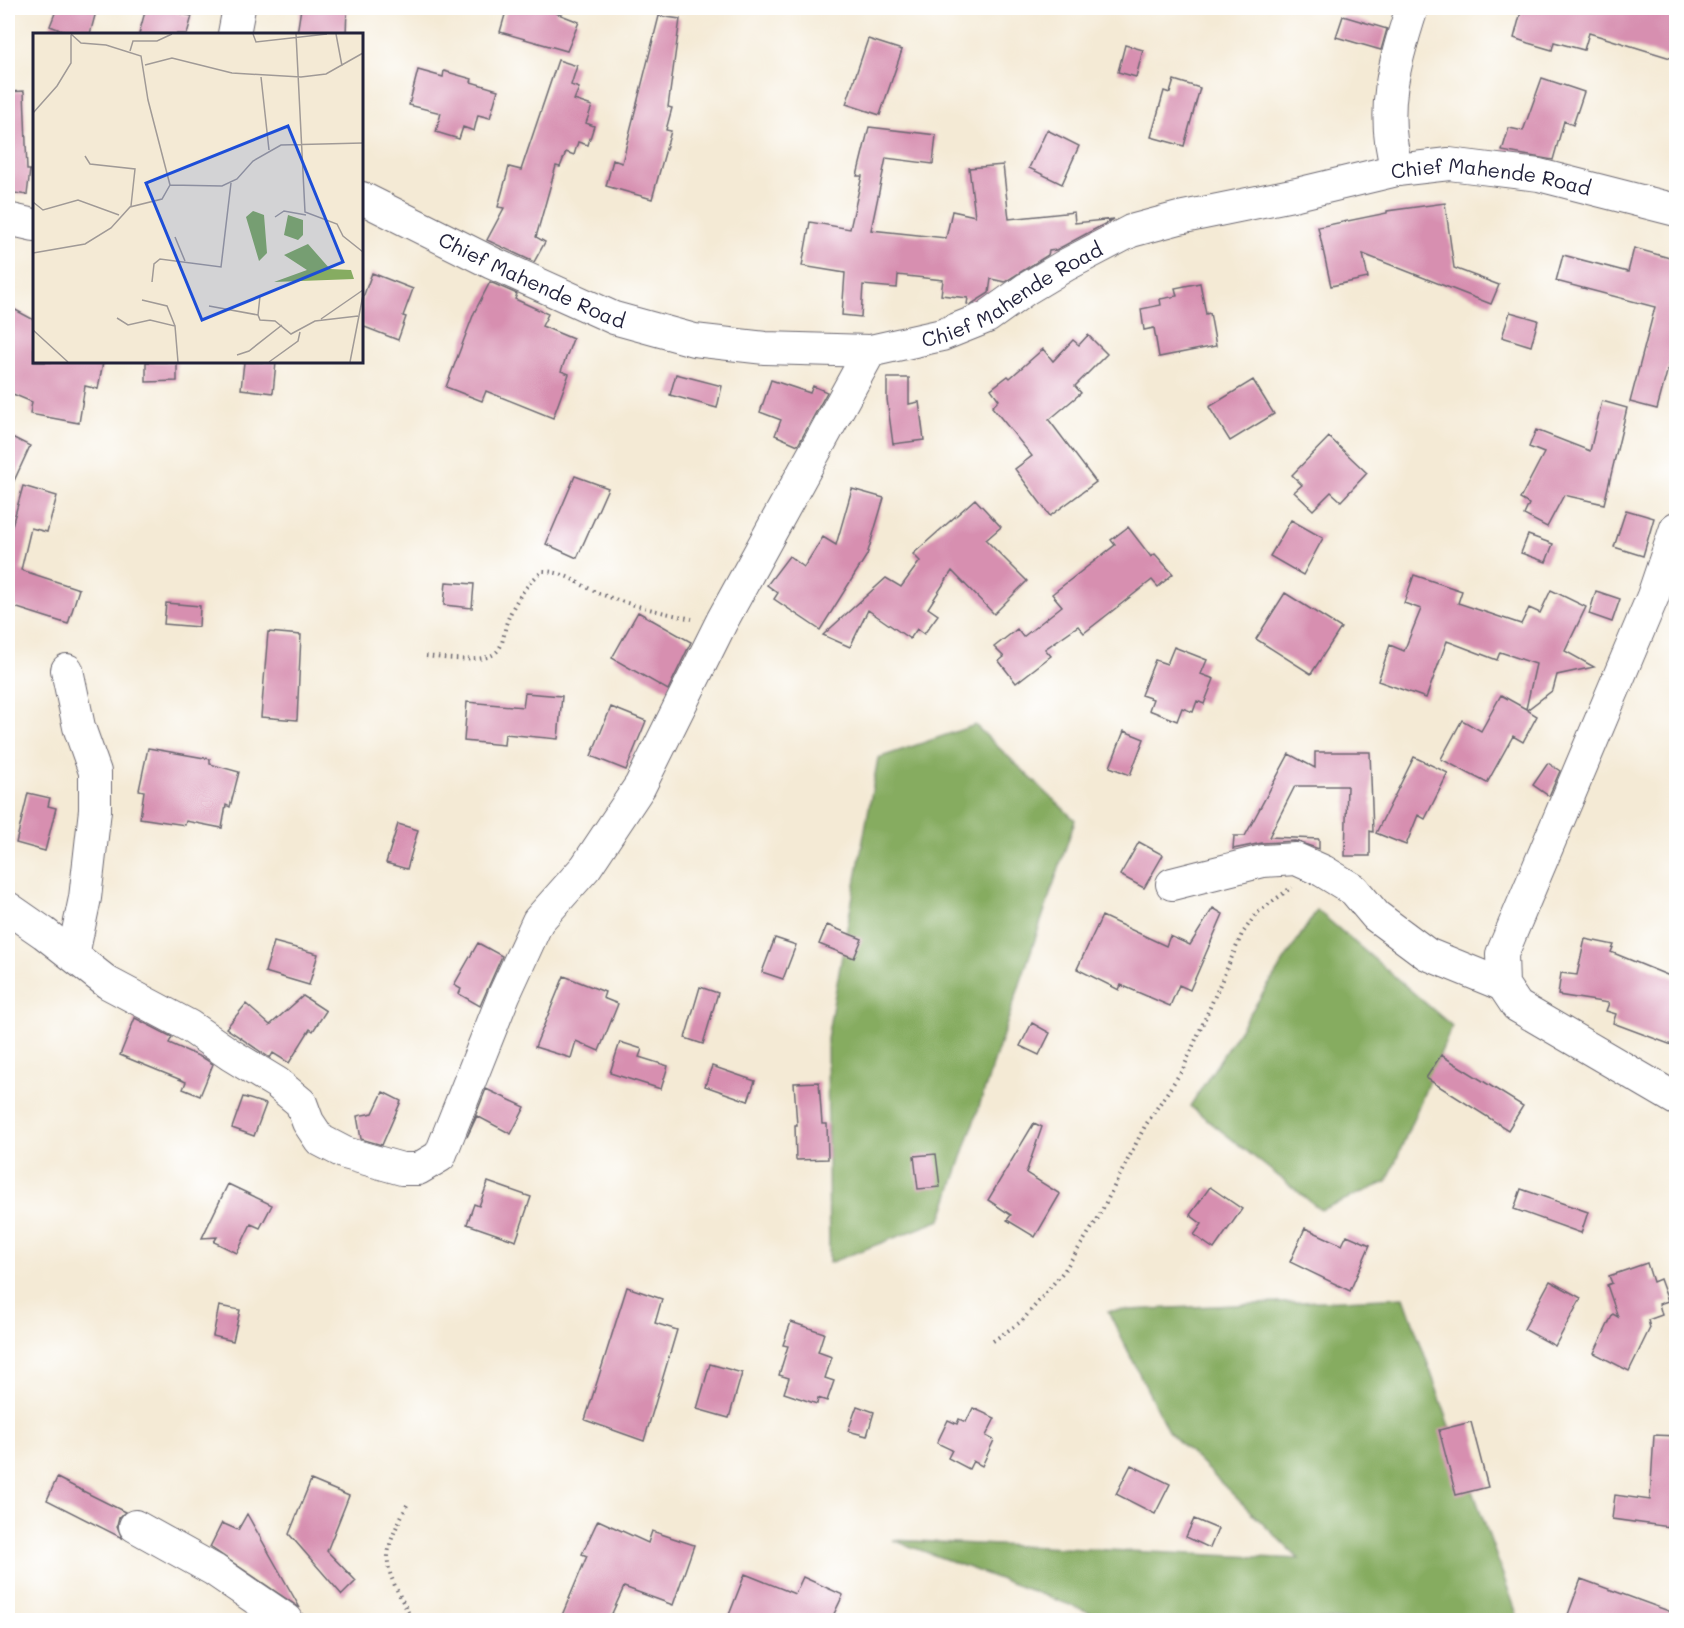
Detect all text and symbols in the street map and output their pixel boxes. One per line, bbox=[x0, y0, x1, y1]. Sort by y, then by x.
inset map bbox=[33, 33, 363, 363]
street label: Chief Mahende Road bbox=[1389, 151, 1594, 201]
street label: Chief Mahende Road bbox=[435, 226, 628, 334]
street label: Chief Mahende Road bbox=[919, 235, 1106, 352]

